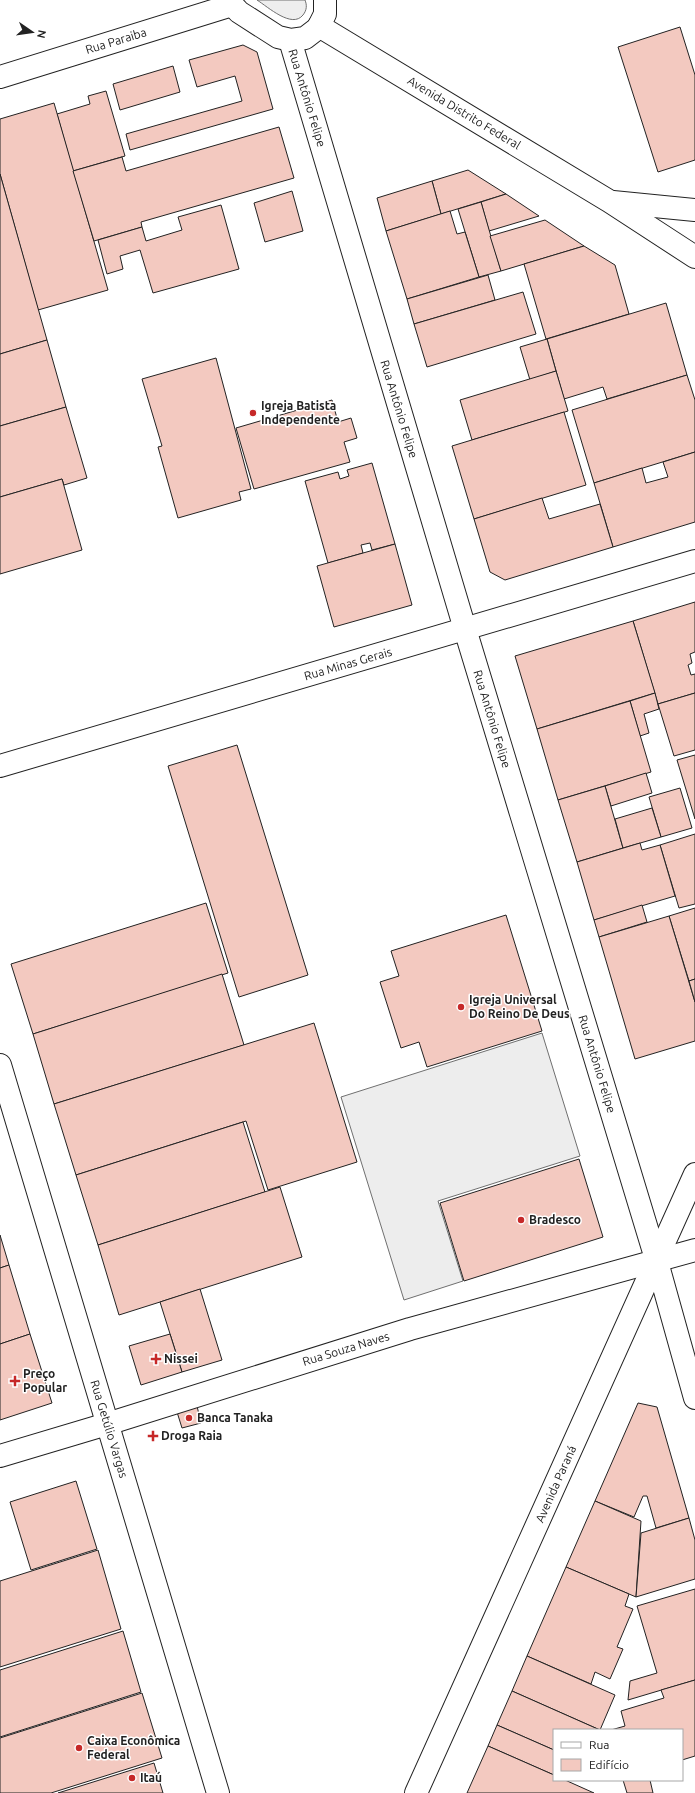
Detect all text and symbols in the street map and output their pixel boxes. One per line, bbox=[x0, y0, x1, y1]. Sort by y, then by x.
north arrow bbox=[12, 12, 52, 52]
street label: Rua Paraiba bbox=[84, 25, 148, 56]
text: N bbox=[35, 29, 49, 40]
street label: Rua Antônio Felipe bbox=[286, 47, 329, 148]
street label: Avenida Distrito Federal bbox=[405, 74, 523, 151]
street label: Rua Antônio Felipe bbox=[378, 358, 421, 459]
place label: Igreja Batista Independente bbox=[261, 399, 340, 426]
marker: Igreja Batista Independente bbox=[248, 408, 258, 418]
street label: Rua Minas Gerais bbox=[302, 645, 393, 682]
street label: Rua Antônio Felipe bbox=[471, 668, 514, 769]
place label: Igreja Universal Do Reino De Deus bbox=[469, 993, 570, 1020]
marker: Igreja Universal Do Reino De Deus bbox=[456, 1002, 466, 1012]
street label: Rua Antônio Felipe bbox=[576, 1013, 619, 1114]
place label: Bradesco bbox=[529, 1213, 581, 1226]
marker: Bradesco bbox=[516, 1215, 526, 1225]
street label: Rua Souza Naves bbox=[301, 1329, 391, 1368]
place label: Nissei bbox=[164, 1352, 198, 1365]
marker: Nissei bbox=[151, 1354, 161, 1364]
place label: Preço Popular bbox=[23, 1367, 67, 1394]
marker: Preço Popular bbox=[10, 1376, 20, 1386]
street label: Rua Getúlio Vargas bbox=[88, 1378, 131, 1479]
place label: Banca Tanaka bbox=[197, 1411, 273, 1424]
marker: Banca Tanaka bbox=[184, 1413, 194, 1423]
place label: Droga Raia bbox=[161, 1429, 222, 1442]
marker: Droga Raia bbox=[148, 1431, 158, 1441]
street label: Avenida Paraná bbox=[533, 1443, 578, 1524]
legend bbox=[553, 1729, 683, 1781]
place label: Caixa Econômica Federal bbox=[87, 1734, 180, 1761]
text: Rua bbox=[589, 1738, 610, 1751]
marker: Caixa Econômica Federal bbox=[74, 1743, 84, 1753]
text: Edifício bbox=[589, 1758, 629, 1771]
place label: Itaú bbox=[140, 1771, 162, 1784]
marker: Itaú bbox=[127, 1773, 137, 1783]

